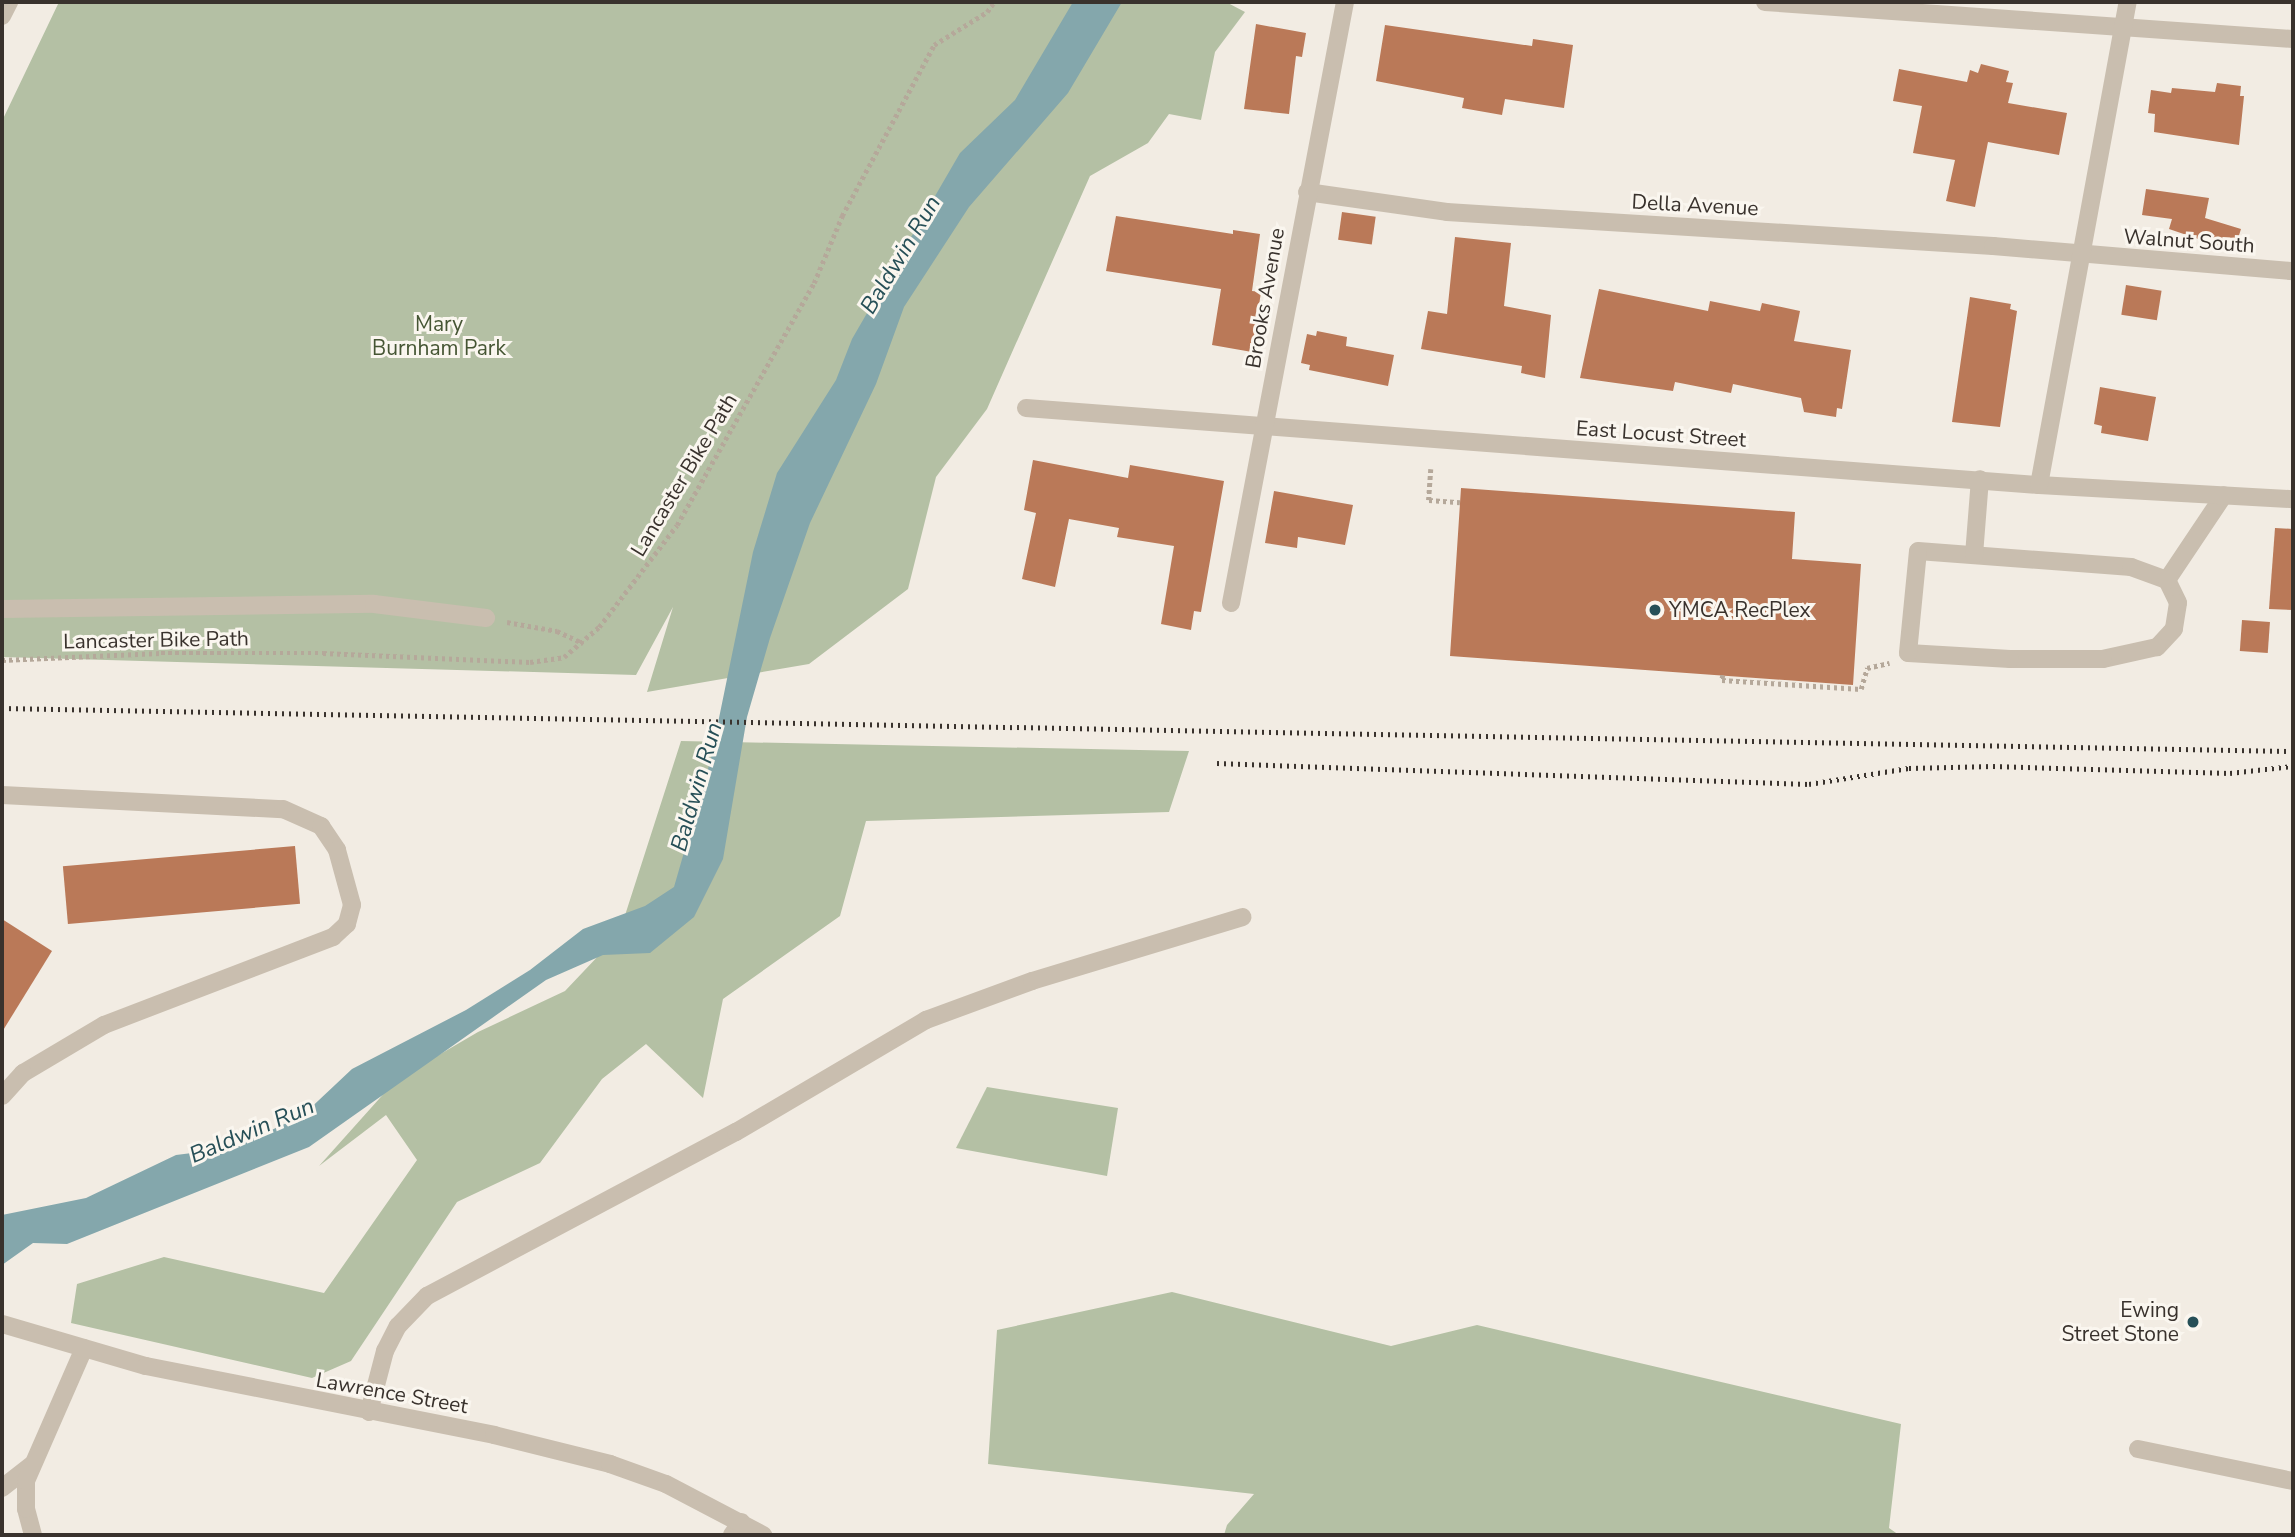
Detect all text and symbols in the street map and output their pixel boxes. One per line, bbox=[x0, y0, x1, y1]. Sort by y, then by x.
street label: Della Avenue bbox=[1631, 189, 1759, 221]
water label: Baldwin Run bbox=[855, 191, 947, 319]
street label: Walnut South bbox=[2123, 224, 2255, 258]
street label: Brooks Avenue bbox=[1240, 226, 1290, 370]
park label: Mary Burnham Park bbox=[372, 311, 506, 361]
street label: Lancaster Bike Path bbox=[625, 389, 743, 561]
street label: East Locust Street bbox=[1575, 415, 1747, 453]
place label: YMCA RecPlex bbox=[1669, 597, 1811, 623]
marker: YMCA RecPlex bbox=[1647, 602, 1663, 618]
street label: Lancaster Bike Path bbox=[63, 626, 249, 654]
water label: Baldwin Run bbox=[665, 719, 729, 855]
water label: Baldwin Run bbox=[185, 1092, 319, 1170]
place label: Ewing Street Stone bbox=[2061, 1297, 2179, 1347]
marker: Ewing Street Stone bbox=[2185, 1314, 2201, 1330]
street label: Lawrence Street bbox=[314, 1367, 470, 1419]

